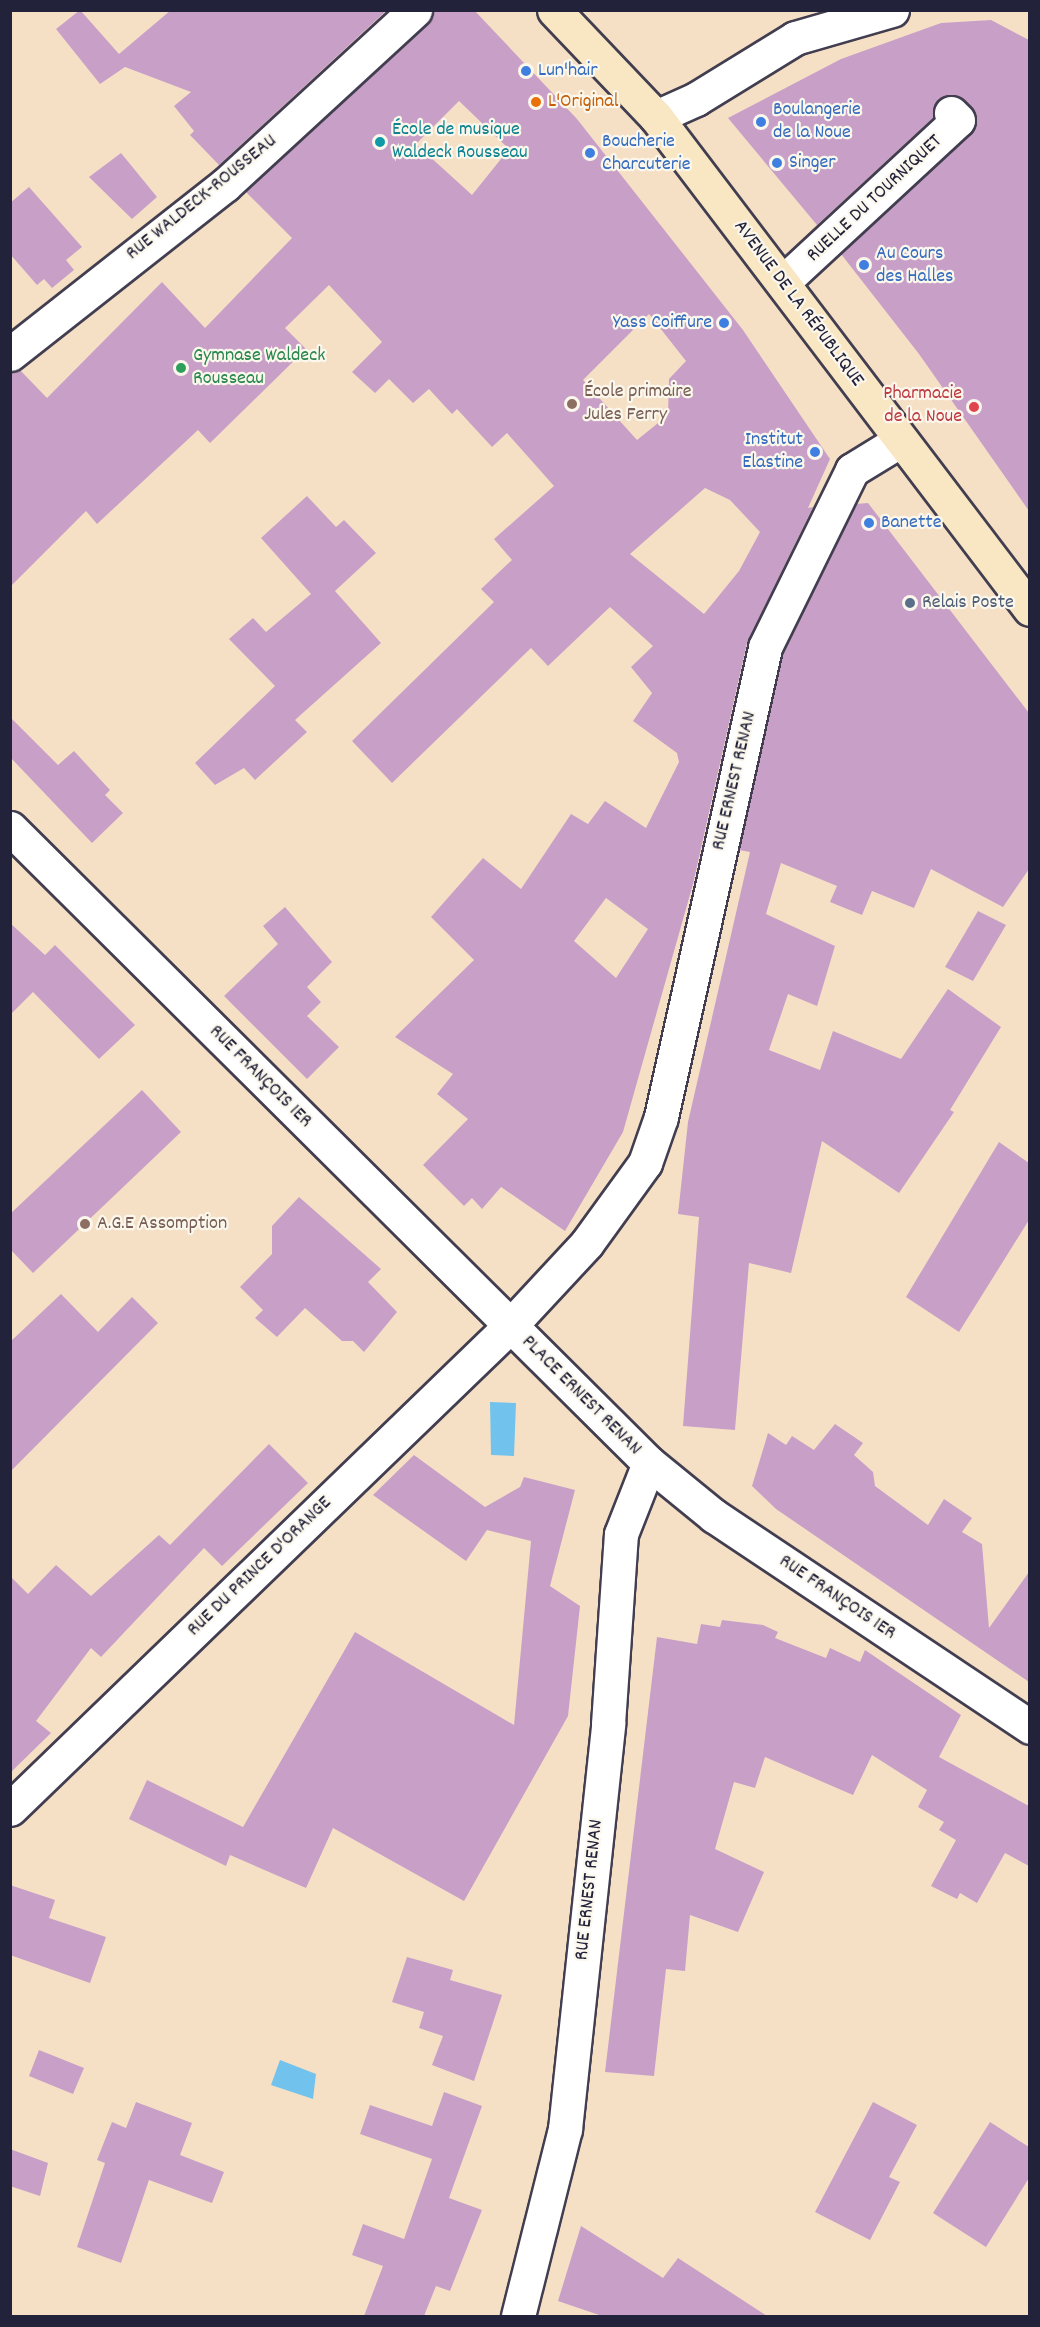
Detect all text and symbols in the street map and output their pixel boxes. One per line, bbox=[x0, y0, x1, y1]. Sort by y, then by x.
place label: Lun'hair bbox=[538, 59, 598, 83]
marker: Lun'hair bbox=[519, 64, 533, 78]
place label: L'Original bbox=[548, 90, 618, 114]
marker: L'Original bbox=[529, 95, 543, 109]
place label: Boulangerie de la Noue bbox=[773, 98, 861, 145]
marker: Boulangerie de la Noue bbox=[754, 115, 768, 129]
place label: École de musique Waldeck Rousseau bbox=[392, 118, 528, 165]
street label: RUE WALDECK-ROUSSEAU bbox=[122, 130, 282, 266]
place label: Boucherie Charcuterie bbox=[602, 130, 691, 177]
street label: RUELLE DU TOURNIQUET bbox=[802, 130, 948, 268]
marker: École de musique Waldeck Rousseau bbox=[373, 135, 387, 149]
marker: Boucherie Charcuterie bbox=[583, 146, 597, 160]
place label: Singer bbox=[789, 151, 836, 175]
marker: Singer bbox=[770, 156, 784, 170]
street label: AVENUE DE LA RÉPUBLIQUE bbox=[728, 216, 868, 392]
place label: Au Cours des Halles bbox=[876, 242, 954, 289]
marker: Au Cours des Halles bbox=[857, 258, 871, 272]
place label: Yass Coiffure bbox=[613, 311, 712, 335]
marker: Yass Coiffure bbox=[717, 316, 731, 330]
place label: Gymnase Waldeck Rousseau bbox=[193, 344, 325, 391]
marker: Gymnase Waldeck Rousseau bbox=[174, 361, 188, 375]
place label: École primaire Jules Ferry bbox=[584, 380, 691, 427]
place label: Pharmacie de la Noue bbox=[883, 383, 962, 430]
marker: École primaire Jules Ferry bbox=[565, 397, 579, 411]
marker: Pharmacie de la Noue bbox=[967, 400, 981, 414]
place label: Institut Elastine bbox=[742, 428, 803, 475]
marker: Institut Elastine bbox=[808, 445, 822, 459]
place label: Banette bbox=[881, 511, 941, 535]
marker: Banette bbox=[862, 516, 876, 530]
place label: Relais Poste bbox=[922, 591, 1014, 615]
marker: Relais Poste bbox=[903, 596, 917, 610]
street label: RUE ERNEST RENAN bbox=[707, 709, 763, 853]
street label: RUE FRANÇOIS 1ER bbox=[203, 1020, 317, 1134]
place label: A.G.E Assomption bbox=[97, 1212, 227, 1236]
marker: A.G.E Assomption bbox=[78, 1217, 92, 1231]
street label: PLACE ERNEST RENAN bbox=[516, 1331, 646, 1461]
street label: RUE DU PRINCE D'ORANGE bbox=[183, 1492, 337, 1642]
street label: RUE FRANÇOIS 1ER bbox=[774, 1550, 900, 1646]
street label: RUE ERNEST RENAN bbox=[571, 1818, 609, 1962]

